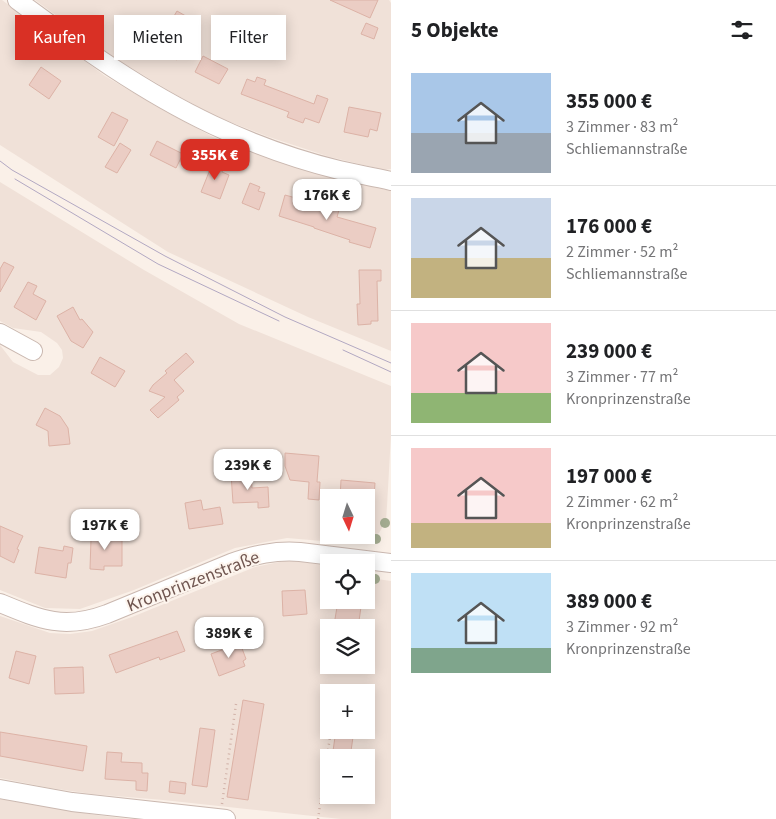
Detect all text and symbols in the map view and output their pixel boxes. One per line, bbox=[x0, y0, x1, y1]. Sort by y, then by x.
chip: Kaufen bbox=[15, 15, 104, 60]
chip: Mieten bbox=[114, 15, 201, 60]
chip: Filter bbox=[211, 15, 286, 60]
text: 5 Objekte bbox=[411, 15, 499, 45]
icon: filters bbox=[728, 16, 756, 44]
text: 355 000 € bbox=[566, 86, 652, 116]
icon: home bbox=[451, 93, 511, 153]
text: 3 Zimmer · 83 m² bbox=[566, 116, 678, 138]
pin: 355K € bbox=[174, 138, 256, 181]
text: Schliemannstraße bbox=[566, 138, 688, 160]
text: 355K € bbox=[192, 144, 238, 166]
pin: 176K € bbox=[286, 178, 368, 221]
text: 176K € bbox=[304, 184, 350, 206]
text: 176 000 € bbox=[566, 211, 652, 241]
icon: home bbox=[451, 218, 511, 278]
text: 2 Zimmer · 52 m² bbox=[566, 241, 678, 263]
text: Schliemannstraße bbox=[566, 263, 688, 285]
text: 239 000 € bbox=[566, 336, 652, 366]
icon: home bbox=[451, 343, 511, 403]
text: 3 Zimmer · 77 m² bbox=[566, 366, 678, 388]
text: Kronprinzenstraße bbox=[566, 388, 691, 410]
pin: 239K € bbox=[207, 448, 289, 491]
text: 239K € bbox=[225, 454, 271, 476]
text: 197 000 € bbox=[566, 461, 652, 491]
icon: home bbox=[451, 468, 511, 528]
north arrow bbox=[320, 489, 375, 544]
map controls bbox=[320, 489, 375, 804]
text: 2 Zimmer · 62 m² bbox=[566, 491, 678, 513]
pin: 197K € bbox=[64, 508, 146, 551]
text: Kronprinzenstraße bbox=[566, 513, 691, 535]
text: 197K € bbox=[82, 514, 128, 536]
street label: Kronprinzenstraße bbox=[123, 545, 263, 618]
button: locate bbox=[320, 554, 375, 609]
text: 389 000 € bbox=[566, 586, 652, 616]
icon: home bbox=[451, 593, 511, 653]
pin: 389K € bbox=[188, 616, 270, 659]
text: 3 Zimmer · 92 m² bbox=[566, 616, 678, 638]
button: layers bbox=[320, 619, 375, 674]
text: 389K € bbox=[206, 622, 252, 644]
text: Kronprinzenstraße bbox=[566, 638, 691, 660]
button: + bbox=[320, 684, 375, 739]
button: − bbox=[320, 749, 375, 804]

